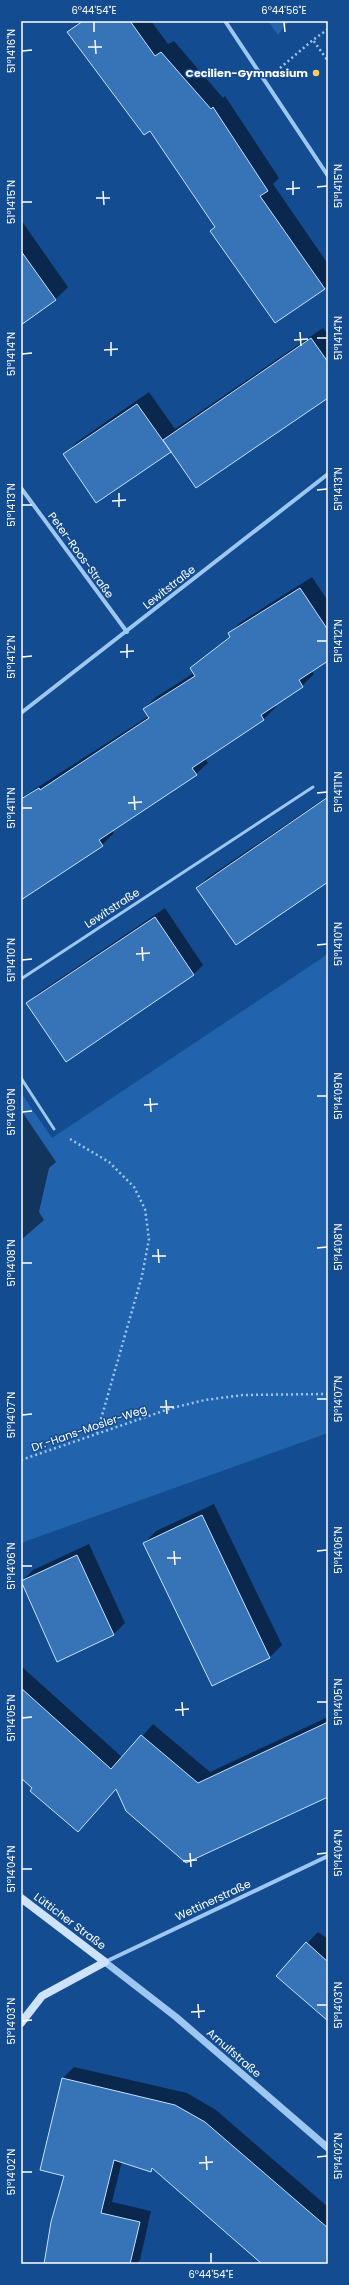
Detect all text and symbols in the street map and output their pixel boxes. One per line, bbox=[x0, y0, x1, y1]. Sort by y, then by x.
text: 6°44'54"E bbox=[71, 3, 117, 18]
text: 6°44'56"E bbox=[261, 3, 307, 18]
text: 51°14'16"N bbox=[4, 29, 19, 73]
place label: Cecilien-Gymnasium bbox=[186, 65, 308, 81]
marker: Cecilien-Gymnasium bbox=[311, 68, 321, 78]
text: 51°14'15"N bbox=[331, 164, 346, 208]
text: 51°14'15"N bbox=[4, 180, 19, 224]
text: 51°14'14"N bbox=[331, 316, 346, 360]
text: 51°14'14"N bbox=[4, 332, 19, 376]
text: 51°14'13"N bbox=[331, 467, 346, 511]
text: 51°14'13"N bbox=[4, 483, 19, 527]
street label: Peter-Roos-Straße bbox=[44, 509, 118, 602]
street label: Lewitstraße bbox=[139, 561, 199, 613]
text: 51°14'12"N bbox=[331, 619, 346, 663]
text: 51°14'12"N bbox=[4, 635, 19, 679]
text: 51°14'11"N bbox=[331, 771, 346, 813]
text: 51°14'11"N bbox=[4, 787, 19, 829]
street label: Lewitstraße bbox=[81, 884, 143, 932]
text: 51°14'10"N bbox=[331, 922, 346, 966]
text: 51°14'10"N bbox=[4, 938, 19, 982]
text: 51°14'09"N bbox=[331, 1072, 346, 1120]
text: 51°14'09"N bbox=[4, 1088, 19, 1136]
text: 51°14'08"N bbox=[331, 1223, 346, 1271]
text: 51°14'08"N bbox=[4, 1239, 19, 1287]
text: 51°14'07"N bbox=[331, 1376, 346, 1422]
text: 51°14'07"N bbox=[4, 1392, 19, 1438]
street label: Dr.-Hans-Mosler-Weg bbox=[29, 1401, 149, 1455]
text: 51°14'06"N bbox=[331, 1526, 346, 1574]
text: 51°14'06"N bbox=[4, 1542, 19, 1590]
text: 51°14'05"N bbox=[331, 1678, 346, 1726]
text: 51°14'05"N bbox=[4, 1694, 19, 1742]
text: 51°14'04"N bbox=[331, 1829, 346, 1877]
text: 51°14'04"N bbox=[4, 1845, 19, 1893]
street label: Wettinerstraße bbox=[173, 1875, 254, 1925]
street label: Lütticher Straße bbox=[31, 1889, 109, 1953]
text: 51°14'03"N bbox=[331, 1982, 346, 2028]
text: 51°14'03"N bbox=[4, 1998, 19, 2044]
street label: Arnulfstraße bbox=[203, 2025, 265, 2081]
text: 51°14'02"N bbox=[331, 2133, 346, 2179]
text: 51°14'02"N bbox=[4, 2149, 19, 2195]
text: 6°44'54"E bbox=[188, 2267, 234, 2282]

